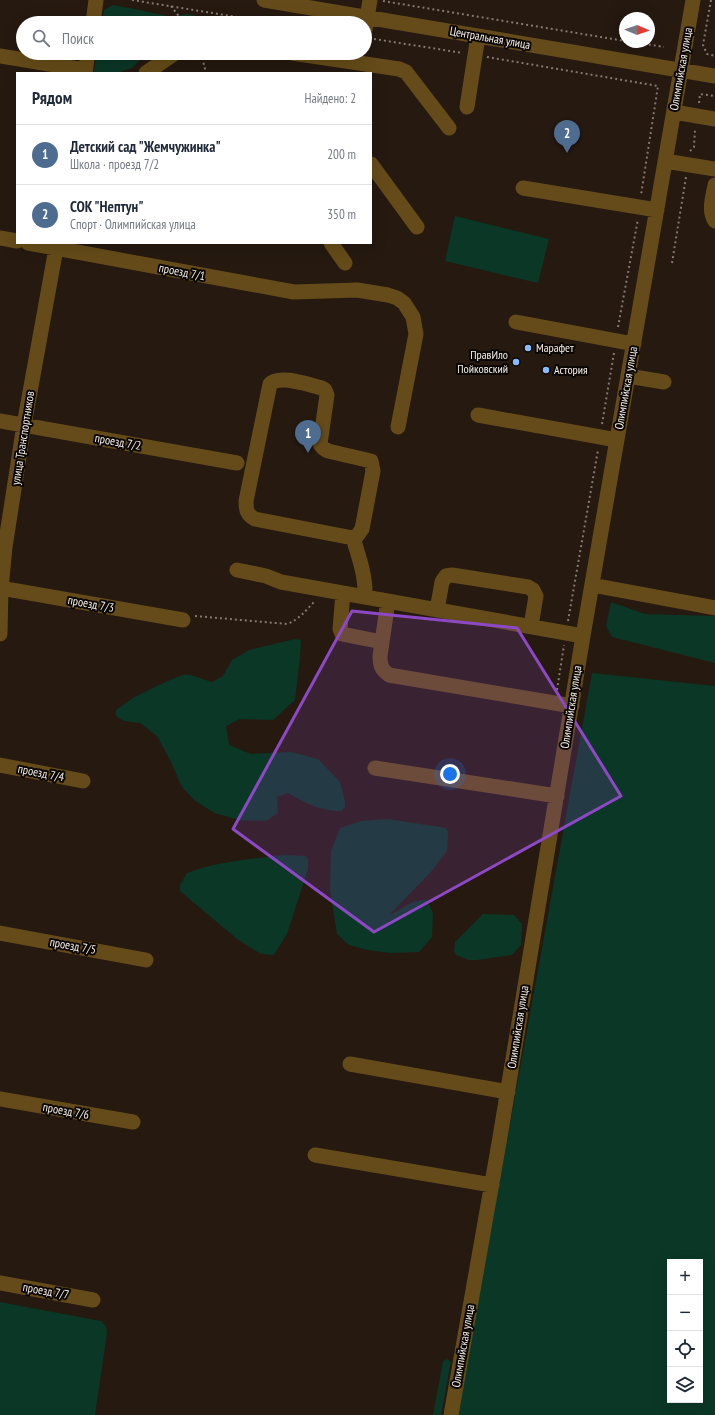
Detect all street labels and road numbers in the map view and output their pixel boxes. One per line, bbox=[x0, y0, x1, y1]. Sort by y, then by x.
street label: Центральная улица bbox=[449, 23, 532, 52]
street label: Олимпийская улица bbox=[666, 26, 695, 112]
street label: проезд 7/1 bbox=[158, 260, 207, 283]
street label: Олимпийская улица bbox=[611, 345, 640, 431]
street label: улица Транспортников bbox=[8, 390, 37, 486]
street label: проезд 7/2 bbox=[94, 430, 142, 453]
street label: проезд 7/3 bbox=[67, 592, 115, 615]
street label: Олимпийская улица bbox=[557, 664, 585, 750]
street label: проезд 7/4 bbox=[17, 761, 66, 784]
street label: проезд 7/5 bbox=[49, 934, 97, 957]
street label: Олимпийская улица bbox=[504, 984, 532, 1070]
street label: проезд 7/6 bbox=[42, 1099, 90, 1122]
street label: проезд 7/7 bbox=[22, 1279, 70, 1302]
street label: Олимпийская улица bbox=[448, 1303, 477, 1389]

